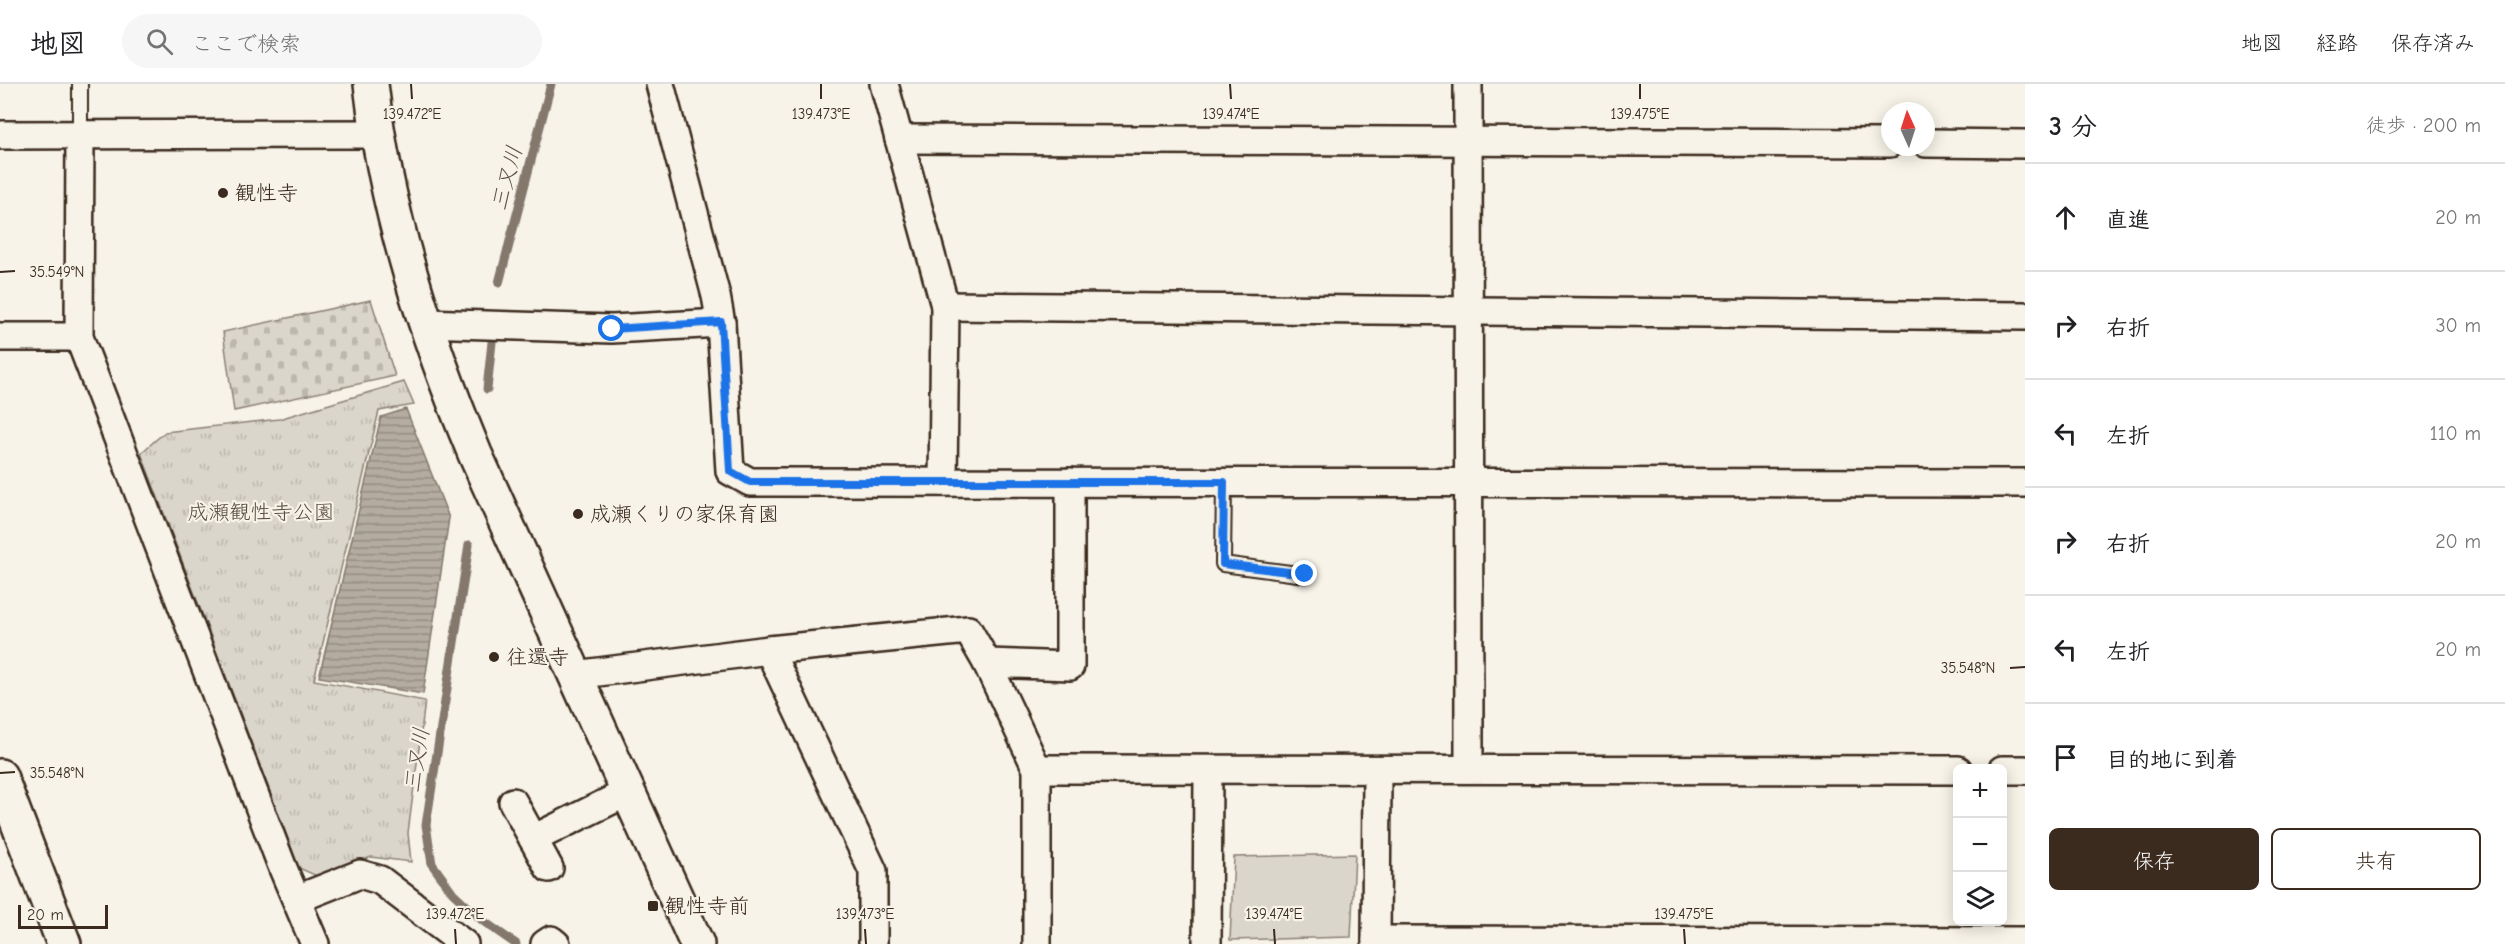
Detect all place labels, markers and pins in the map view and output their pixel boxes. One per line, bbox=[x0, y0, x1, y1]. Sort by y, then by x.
place label: 観性寺 bbox=[235, 181, 298, 205]
marker: 観性寺 bbox=[216, 186, 230, 200]
place label: 成瀬くりの家保育園 bbox=[590, 502, 779, 526]
marker: 成瀬くりの家保育園 bbox=[571, 507, 585, 521]
place label: 往還寺 bbox=[506, 645, 569, 669]
marker: 往還寺 bbox=[487, 650, 501, 664]
place label: 観性寺前 bbox=[665, 894, 749, 918]
marker: 観性寺前 bbox=[646, 899, 660, 913]

